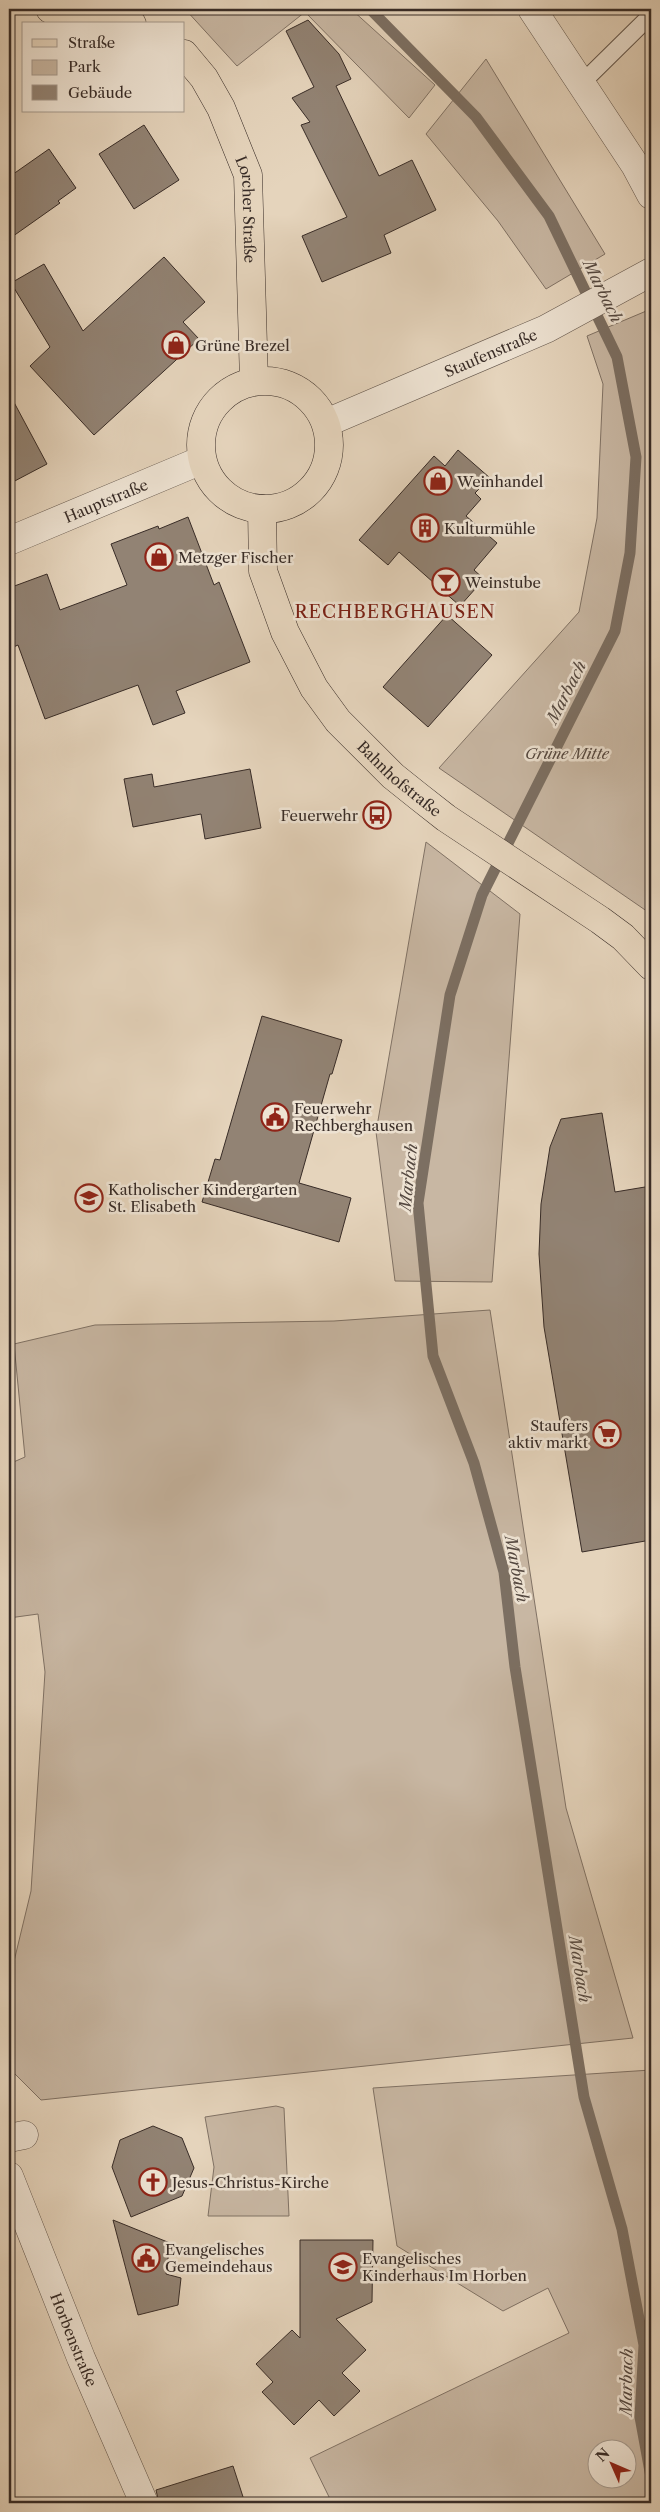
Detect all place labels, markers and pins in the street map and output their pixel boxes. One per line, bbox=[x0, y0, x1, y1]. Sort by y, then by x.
shop icon: Grüne Brezel bbox=[161, 330, 191, 360]
place label: Grüne Brezel bbox=[195, 336, 290, 355]
shop icon: Weinhandel bbox=[423, 466, 453, 496]
place label: Weinhandel bbox=[456, 472, 544, 491]
building icon: Kulturmühle bbox=[410, 513, 440, 543]
place label: Kulturmühle bbox=[444, 519, 535, 538]
shop icon: Metzger Fischer bbox=[144, 542, 174, 572]
place label: Metzger Fischer bbox=[178, 548, 294, 567]
bar icon: Weinstube bbox=[431, 567, 461, 597]
place label: Weinstube bbox=[464, 573, 541, 592]
bus stop icon: Feuerwehr bbox=[362, 800, 392, 830]
place label: Feuerwehr bbox=[280, 806, 359, 825]
place label: Feuerwehr Rechberghausen bbox=[294, 1099, 414, 1135]
public building icon: Feuerwehr Rechberghausen bbox=[260, 1102, 290, 1132]
place label: Katholischer Kindergarten St. Elisabeth bbox=[108, 1180, 298, 1216]
school or university icon: Katholischer Kindergarten St. Elisabeth bbox=[74, 1183, 104, 1213]
place label: Staufers aktiv markt bbox=[508, 1416, 589, 1452]
supermarket icon: Staufers aktiv markt bbox=[592, 1419, 622, 1449]
church icon: Jesus-Christus-Kirche bbox=[138, 2167, 168, 2197]
place label: Jesus-Christus-Kirche bbox=[170, 2173, 329, 2192]
place label: Evangelisches Gemeindehaus bbox=[165, 2240, 272, 2276]
public building icon: Evangelisches Gemeindehaus bbox=[131, 2243, 161, 2273]
place label: Evangelisches Kinderhaus Im Horben bbox=[362, 2249, 528, 2285]
school or university icon: Evangelisches Kinderhaus Im Horben bbox=[328, 2252, 358, 2282]

